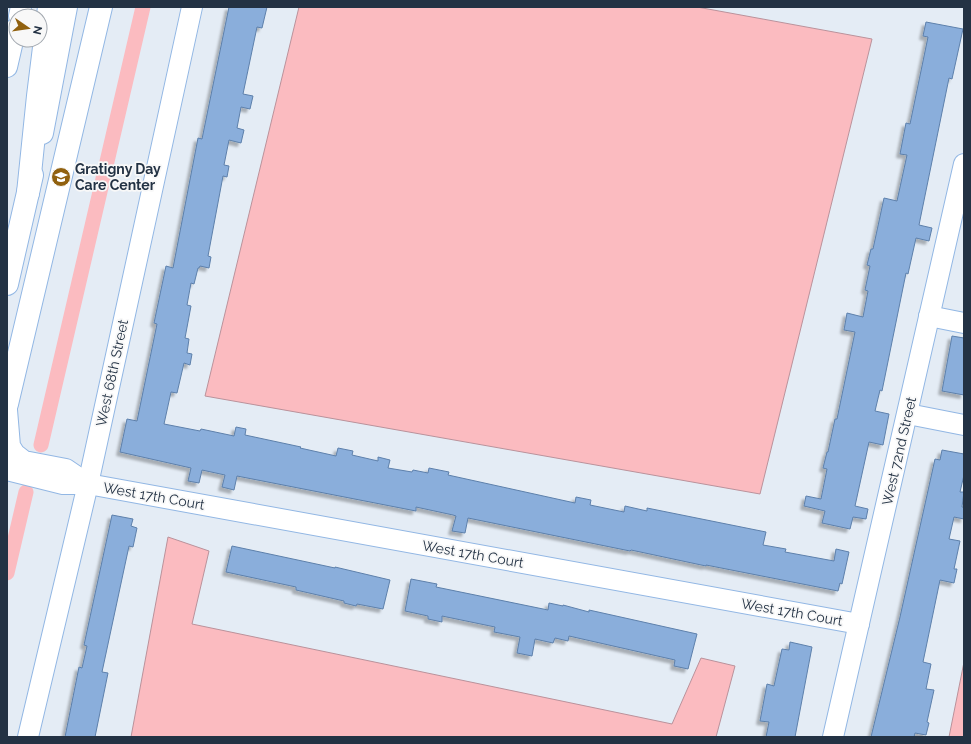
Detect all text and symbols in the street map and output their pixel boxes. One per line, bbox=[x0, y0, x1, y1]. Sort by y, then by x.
north arrow bbox=[8, 8, 48, 48]
text: N bbox=[30, 25, 45, 36]
place label: Gratigny Day Care Center bbox=[75, 161, 161, 193]
school or university icon: Gratigny Day Care Center bbox=[50, 166, 72, 188]
street label: West 68th Street bbox=[93, 318, 131, 428]
street label: West 72nd Street bbox=[879, 395, 919, 507]
street label: West 17th Court bbox=[102, 479, 206, 513]
street label: West 17th Court bbox=[421, 537, 525, 571]
street label: West 17th Court bbox=[740, 595, 844, 629]

